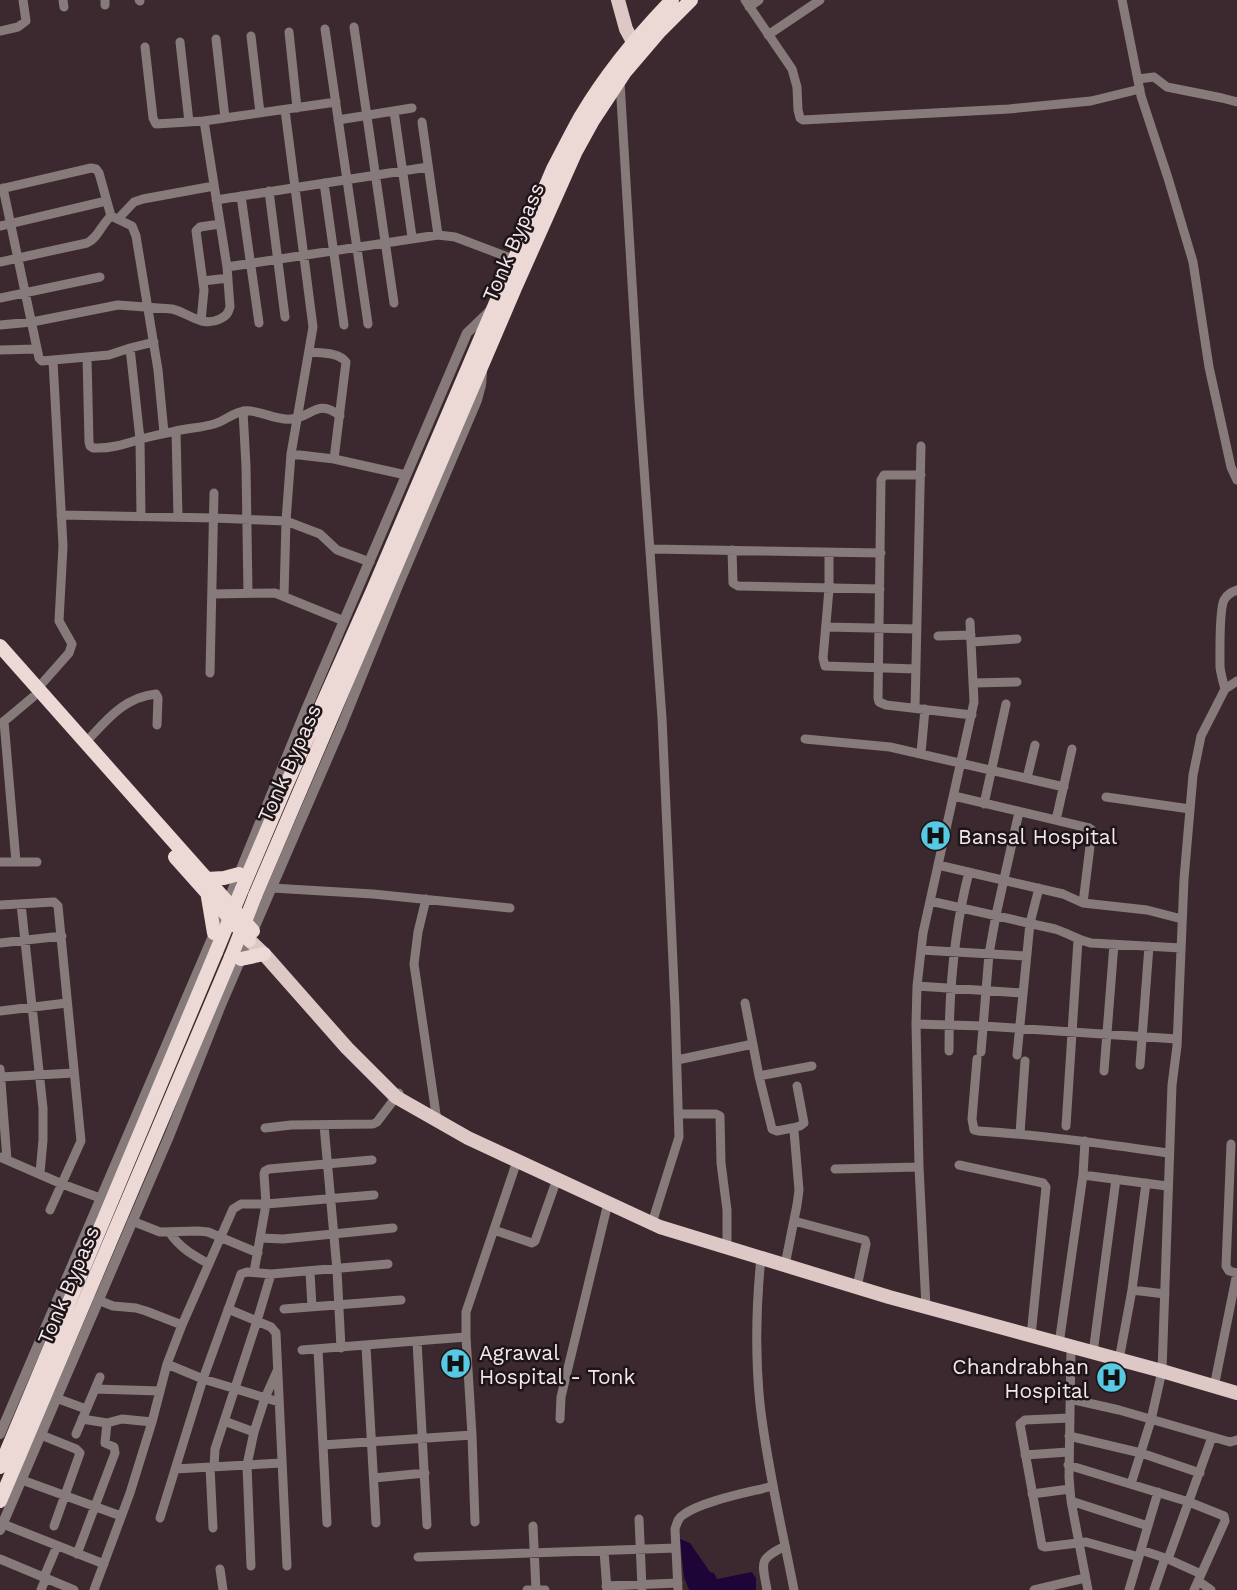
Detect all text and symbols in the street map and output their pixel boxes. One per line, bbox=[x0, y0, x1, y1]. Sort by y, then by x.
street label: Tonk Bypass bbox=[477, 179, 549, 305]
street label: Tonk Bypass bbox=[252, 700, 326, 826]
hospital icon: Bansal Hospital bbox=[918, 819, 952, 853]
place label: Bansal Hospital bbox=[958, 824, 1118, 849]
street label: Tonk Bypass bbox=[32, 1222, 104, 1348]
place label: Agrawal Hospital - Tonk bbox=[479, 1340, 635, 1389]
hospital icon: Agrawal Hospital - Tonk bbox=[439, 1347, 473, 1381]
place label: Chandrabhan Hospital bbox=[952, 1354, 1090, 1403]
hospital icon: Chandrabhan Hospital bbox=[1095, 1361, 1129, 1395]

